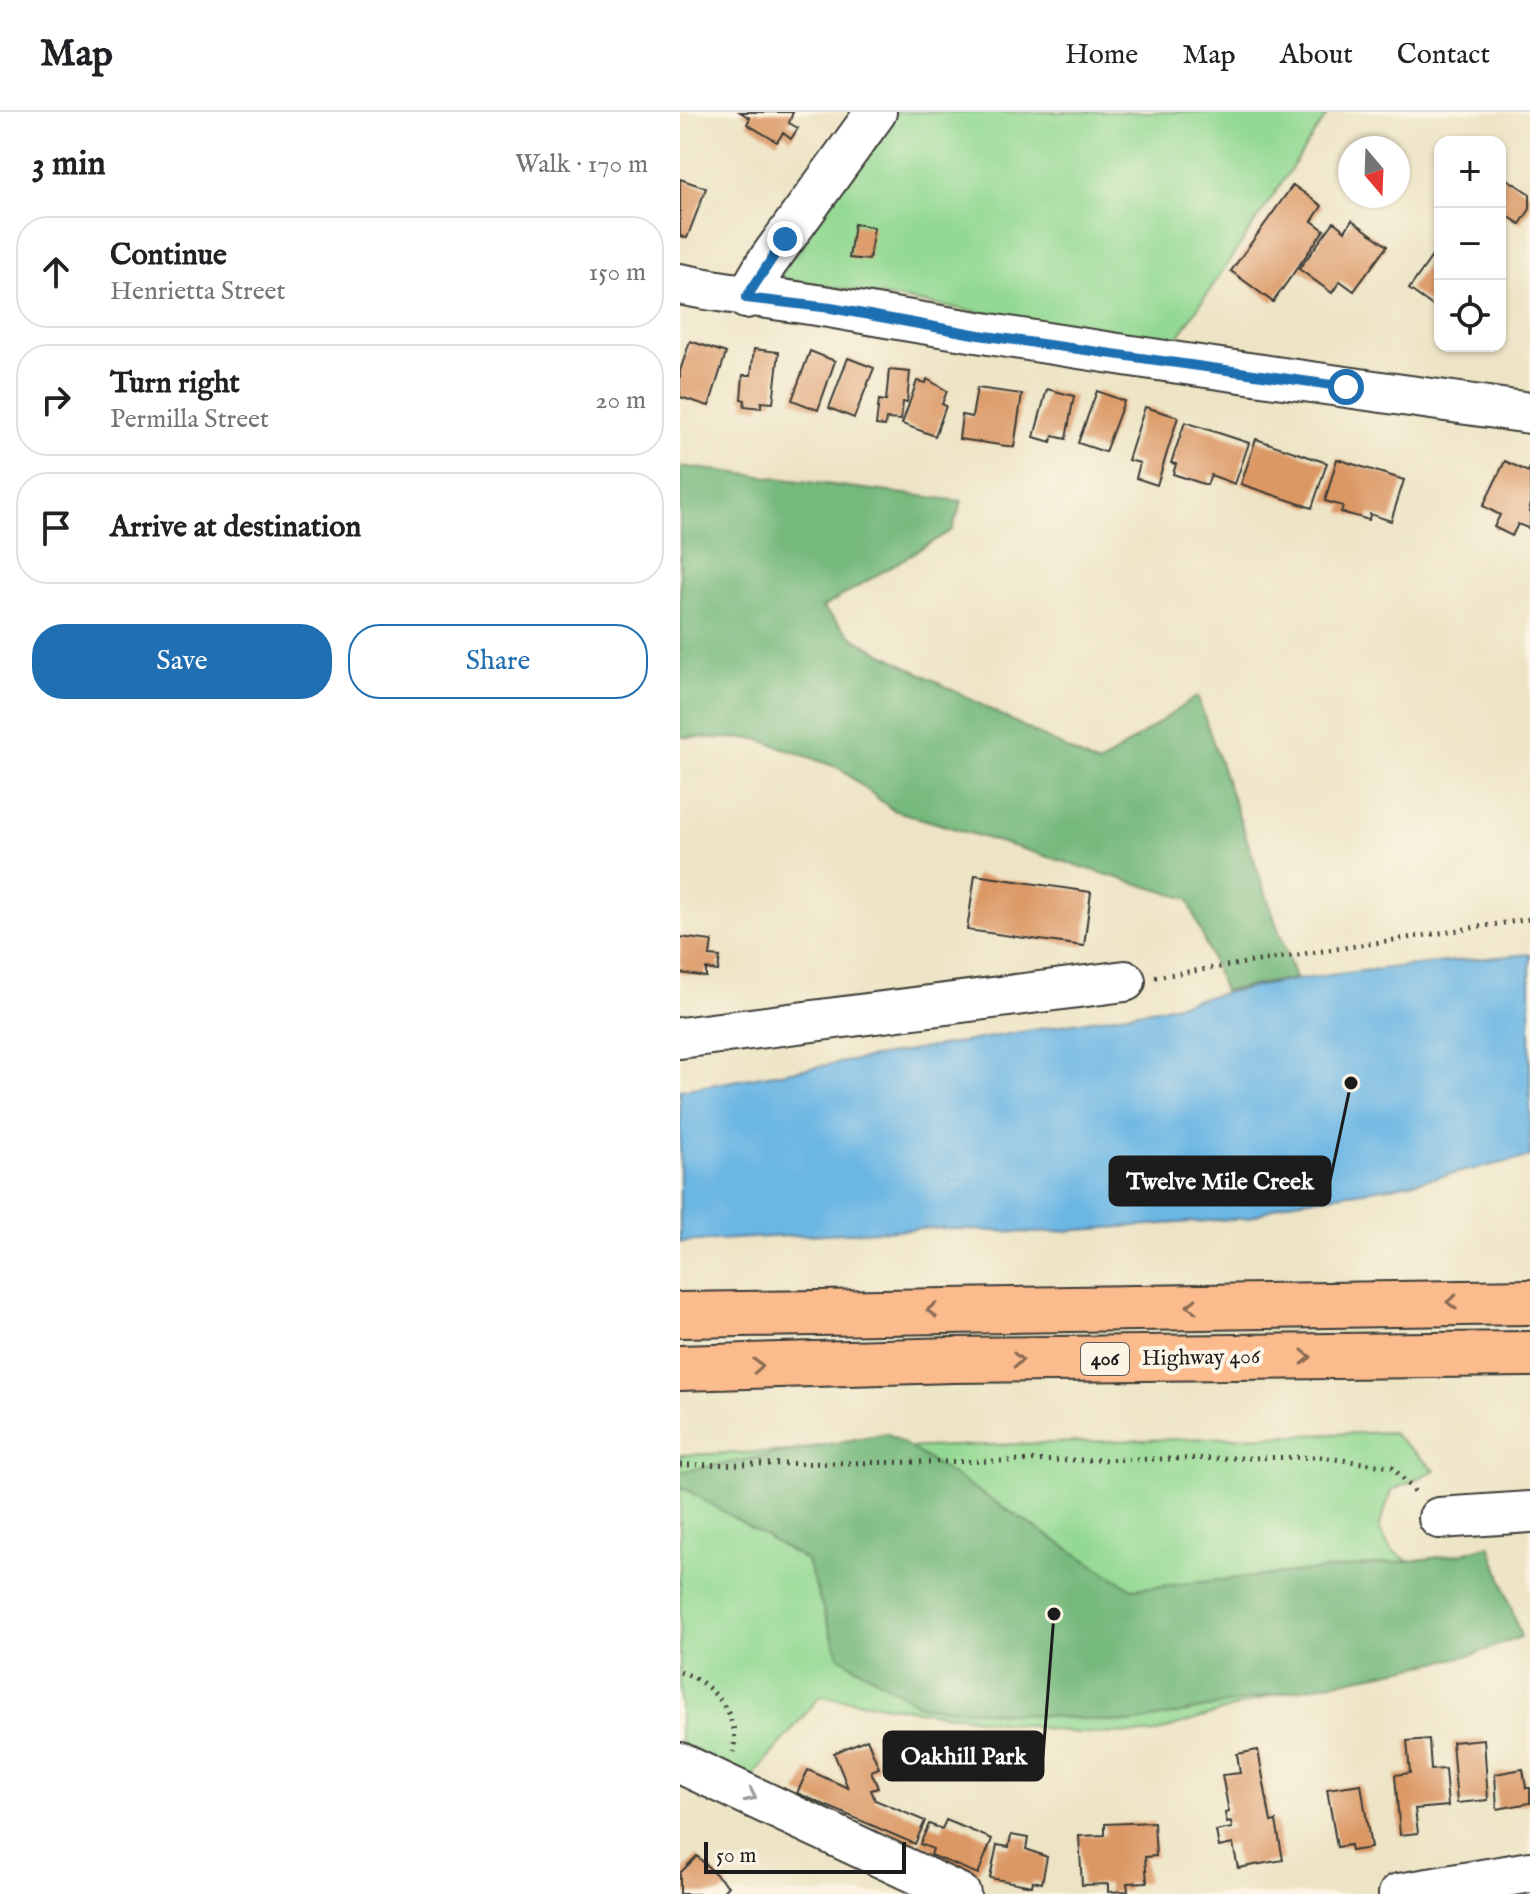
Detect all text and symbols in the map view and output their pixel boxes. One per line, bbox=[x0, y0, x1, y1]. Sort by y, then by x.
text: Map bbox=[40, 31, 113, 79]
text: Home bbox=[1065, 38, 1138, 73]
text: Map bbox=[1182, 38, 1236, 73]
text: About bbox=[1280, 38, 1353, 73]
text: Contact bbox=[1397, 38, 1490, 73]
north arrow bbox=[1338, 136, 1410, 208]
map controls bbox=[1434, 136, 1506, 352]
button: + bbox=[1434, 136, 1506, 208]
text: 3 min bbox=[32, 143, 106, 186]
text: Walk · 170 m bbox=[515, 148, 648, 181]
button: − bbox=[1434, 208, 1506, 280]
route end bbox=[767, 221, 803, 257]
text: Continue bbox=[110, 237, 227, 275]
icon: ahead bbox=[34, 250, 78, 294]
text: 150 m bbox=[588, 256, 646, 289]
text: Henrietta Street bbox=[110, 275, 285, 308]
button: locate bbox=[1434, 280, 1506, 352]
text: Turn right bbox=[110, 365, 240, 403]
route start bbox=[1328, 369, 1364, 405]
icon: right bbox=[34, 378, 78, 422]
text: 20 m bbox=[595, 384, 646, 417]
text: Permilla Street bbox=[110, 403, 269, 436]
icon: arrive bbox=[34, 506, 78, 550]
text: Arrive at destination bbox=[110, 509, 361, 547]
button: Save bbox=[32, 624, 332, 699]
button: Share bbox=[348, 624, 648, 699]
callout: Twelve Mile Creek bbox=[1110, 1157, 1330, 1205]
text: Twelve Mile Creek bbox=[1125, 1167, 1315, 1198]
one-way arrow bbox=[1445, 1294, 1458, 1311]
one-way arrow bbox=[1185, 1297, 1198, 1315]
one-way arrow bbox=[925, 1301, 938, 1319]
road number: 406 bbox=[1081, 1343, 1129, 1375]
street label: Highway 406 bbox=[1142, 1343, 1261, 1373]
one-way arrow bbox=[1300, 1348, 1313, 1365]
one-way arrow bbox=[1012, 1351, 1025, 1368]
one-way arrow bbox=[752, 1357, 765, 1374]
callout: Oakhill Park bbox=[884, 1732, 1043, 1780]
text: Oakhill Park bbox=[901, 1742, 1028, 1773]
one-way arrow bbox=[742, 1786, 757, 1802]
scale bar bbox=[704, 1838, 906, 1874]
text: 50 m bbox=[716, 1842, 757, 1870]

